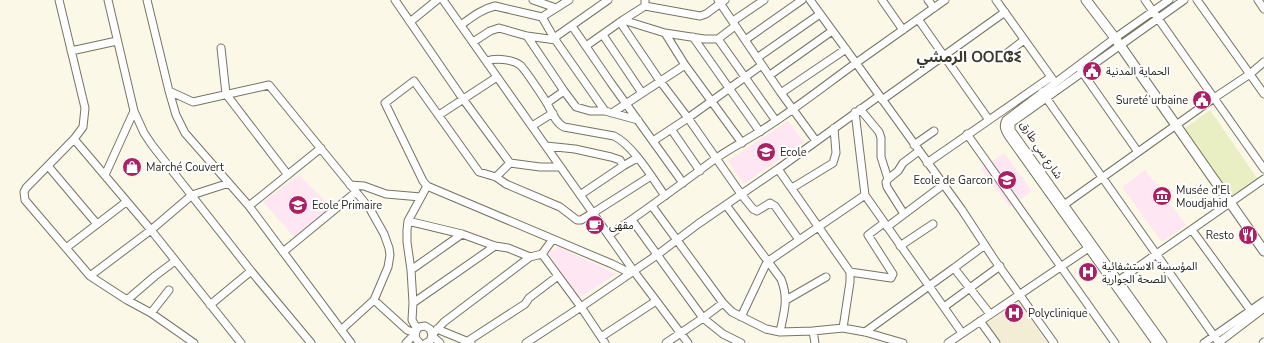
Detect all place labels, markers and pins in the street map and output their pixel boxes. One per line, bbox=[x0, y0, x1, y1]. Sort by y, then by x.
public building icon: الحماية المدنية bbox=[1081, 60, 1103, 82]
place label: الحماية المدنية bbox=[1106, 64, 1170, 79]
public building icon: Sureté urbaine bbox=[1191, 89, 1213, 111]
place label: Sureté urbaine bbox=[1116, 93, 1188, 108]
school or university icon: Ecole bbox=[755, 141, 777, 163]
place label: Ecole bbox=[780, 145, 807, 160]
shop icon: Marché Couvert bbox=[121, 156, 143, 178]
place label: Marché Couvert bbox=[146, 160, 224, 175]
school or university icon: Ecole de Garcon bbox=[996, 169, 1018, 191]
place label: Ecole de Garcon bbox=[914, 173, 993, 188]
place label: Musée d'El Moudjahid bbox=[1176, 183, 1231, 211]
museum icon: Musée d'El Moudjahid bbox=[1151, 185, 1173, 207]
school or university icon: Ecole Primaire bbox=[287, 194, 309, 216]
place label: Ecole Primaire bbox=[312, 198, 382, 213]
cafe icon: مقهى bbox=[584, 214, 606, 236]
place label: مقهى bbox=[609, 218, 634, 233]
restaurant icon: Resto bbox=[1237, 224, 1259, 246]
place label: Resto bbox=[1206, 228, 1234, 243]
place label: المؤسسة الاستشفائية للصحة الجوارية bbox=[1102, 259, 1197, 287]
hospital icon: المؤسسة الاستشفائية للصحة الجوارية bbox=[1077, 261, 1099, 283]
hospital icon: Polyclinique bbox=[1003, 302, 1025, 324]
place label: Polyclinique bbox=[1028, 306, 1088, 321]

